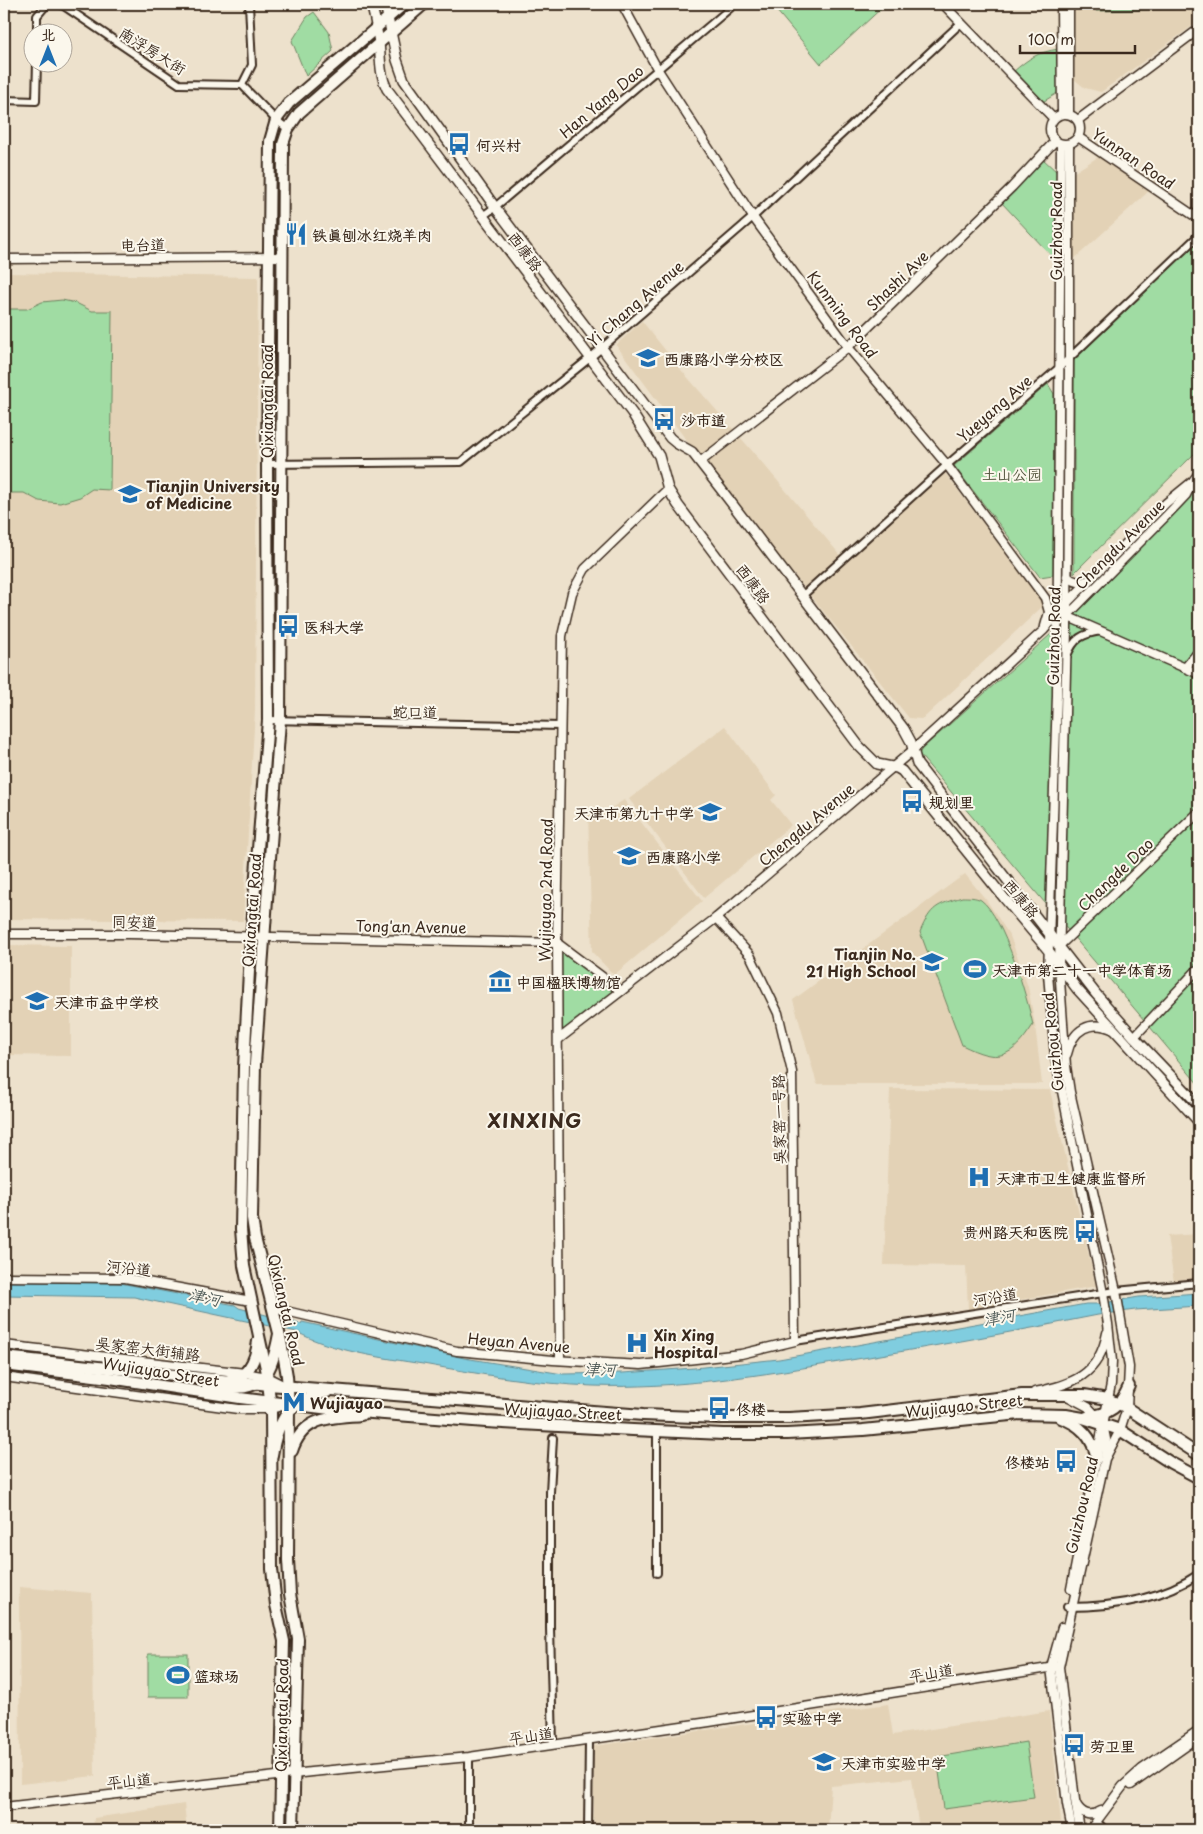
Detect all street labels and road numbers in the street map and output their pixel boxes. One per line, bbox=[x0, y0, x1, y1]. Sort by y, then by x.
street label: 南浮房大街 bbox=[115, 20, 191, 80]
street label: Han Yang Dao bbox=[554, 59, 648, 143]
street label: Yunnan Road bbox=[1088, 122, 1180, 194]
street label: Guizhou Road bbox=[1044, 181, 1067, 281]
street label: 西康路 bbox=[503, 226, 549, 276]
street label: 电台道 bbox=[120, 232, 166, 256]
street label: Shashi Ave bbox=[861, 244, 933, 316]
street label: Yi Chang Avenue bbox=[582, 255, 688, 351]
street label: Kunming Road bbox=[802, 265, 884, 363]
street label: Qixiangtai Road bbox=[255, 344, 278, 458]
street label: Yueyang Ave bbox=[952, 369, 1036, 447]
street label: Chengdu Avenue bbox=[1069, 494, 1169, 594]
street label: 西康路 bbox=[731, 558, 777, 608]
street label: Guizhou Road bbox=[1041, 586, 1065, 686]
street label: 蛇口道 bbox=[392, 699, 438, 723]
street label: Chengdu Avenue bbox=[753, 777, 859, 871]
street label: Wujiayao 2nd Road bbox=[532, 818, 558, 962]
street label: Changde Dao bbox=[1072, 832, 1158, 916]
street label: Qixiangtai Road bbox=[236, 852, 266, 968]
street label: 西康路 bbox=[999, 873, 1045, 923]
street label: 同安道 bbox=[111, 909, 157, 933]
street label: Tong'an Avenue bbox=[355, 914, 467, 938]
street label: Guizhou Road bbox=[1035, 991, 1069, 1093]
street label: 吴家窑一号路 bbox=[766, 1074, 790, 1164]
street label: Qixiangtai Road bbox=[263, 1252, 311, 1368]
street label: 河沿道 bbox=[105, 1253, 153, 1281]
street label: 河沿道 bbox=[971, 1281, 1019, 1311]
street label: Heyan Avenue bbox=[467, 1326, 571, 1358]
street label: 吴家窑大街辅路 bbox=[94, 1330, 202, 1366]
street label: Wujiayao Street bbox=[101, 1350, 221, 1392]
street label: Wujiayao Street bbox=[904, 1387, 1024, 1423]
street label: Wujiayao Street bbox=[503, 1396, 623, 1426]
street label: Guizhou Road bbox=[1059, 1454, 1103, 1556]
street label: 平山道 bbox=[907, 1657, 955, 1687]
street label: Qixiangtai Road bbox=[269, 1658, 293, 1772]
street label: 平山道 bbox=[507, 1720, 555, 1750]
street label: 平山道 bbox=[105, 1766, 153, 1794]

